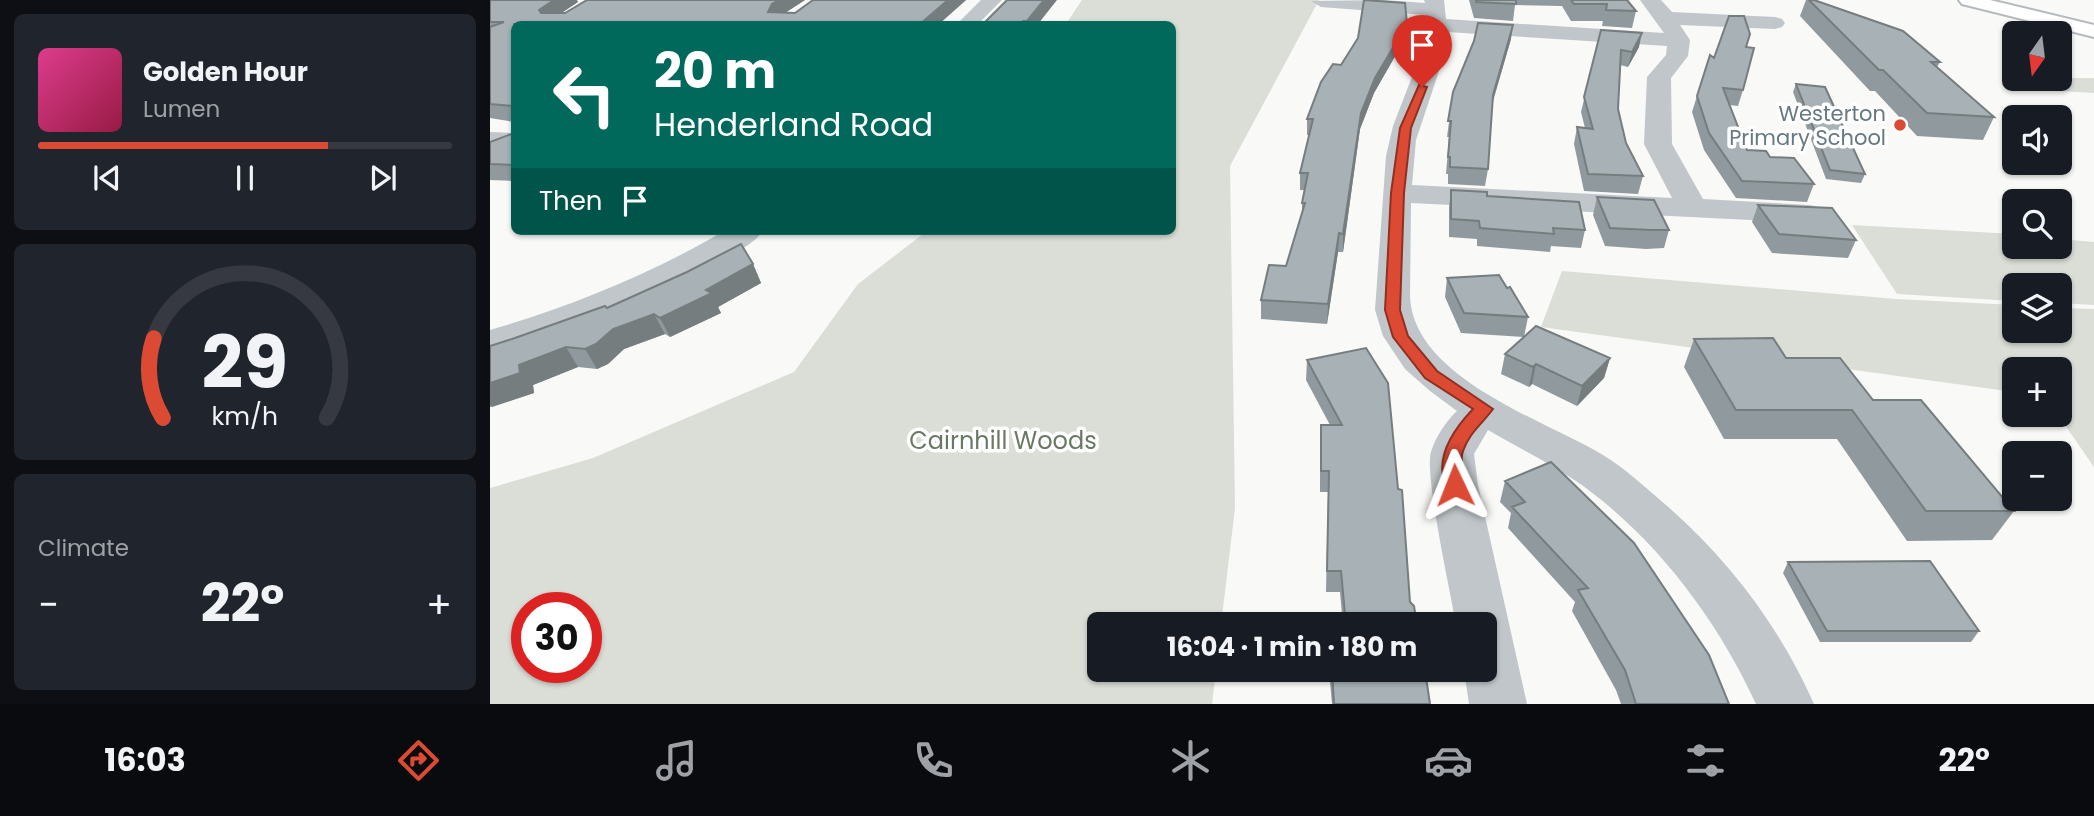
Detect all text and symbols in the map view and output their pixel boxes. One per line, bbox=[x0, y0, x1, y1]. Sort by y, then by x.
pin bbox=[1392, 15, 1452, 87]
north arrow bbox=[2002, 21, 2072, 91]
map controls bbox=[2002, 21, 2072, 511]
icon: arrive bbox=[1403, 26, 1441, 64]
text: 20 m bbox=[654, 37, 776, 105]
icon: left bbox=[539, 49, 630, 140]
text: Golden Hour bbox=[143, 54, 308, 90]
text: Lumen bbox=[143, 93, 220, 125]
place label: Westerton Primary School bbox=[1729, 99, 1886, 152]
text: Henderland Road bbox=[654, 102, 933, 147]
button: sound bbox=[2002, 105, 2072, 175]
marker: Westerton Primary School bbox=[1892, 117, 1908, 133]
icon: previous bbox=[88, 159, 126, 197]
icon: pause bbox=[226, 159, 264, 197]
icon: next bbox=[364, 159, 402, 197]
icon: arrive bbox=[616, 182, 654, 220]
text: Then bbox=[539, 183, 602, 219]
button: search bbox=[2002, 189, 2072, 259]
button: layers bbox=[2002, 273, 2072, 343]
text: 29 bbox=[202, 312, 288, 413]
button: + bbox=[2002, 357, 2072, 427]
text: km/h bbox=[212, 399, 278, 434]
park label: Cairnhill Woods bbox=[909, 424, 1097, 457]
button: − bbox=[2002, 441, 2072, 511]
position arrow bbox=[1418, 448, 1492, 522]
text: Climate bbox=[38, 532, 129, 564]
text: 22° bbox=[201, 567, 284, 640]
text: − bbox=[38, 578, 59, 631]
text: + bbox=[426, 578, 452, 631]
speed limit sign: 30 bbox=[511, 592, 602, 683]
text: 16:04 · 1 min · 180 m bbox=[1167, 629, 1417, 665]
icon: directions bbox=[394, 736, 443, 785]
icon: music bbox=[652, 736, 701, 785]
icon: phone bbox=[909, 736, 958, 785]
icon: climate bbox=[1166, 736, 1215, 785]
icon: car bbox=[1424, 736, 1473, 785]
icon: filters bbox=[1681, 736, 1730, 785]
text: 16:03 bbox=[104, 737, 186, 782]
text: 22° bbox=[1938, 737, 1990, 782]

